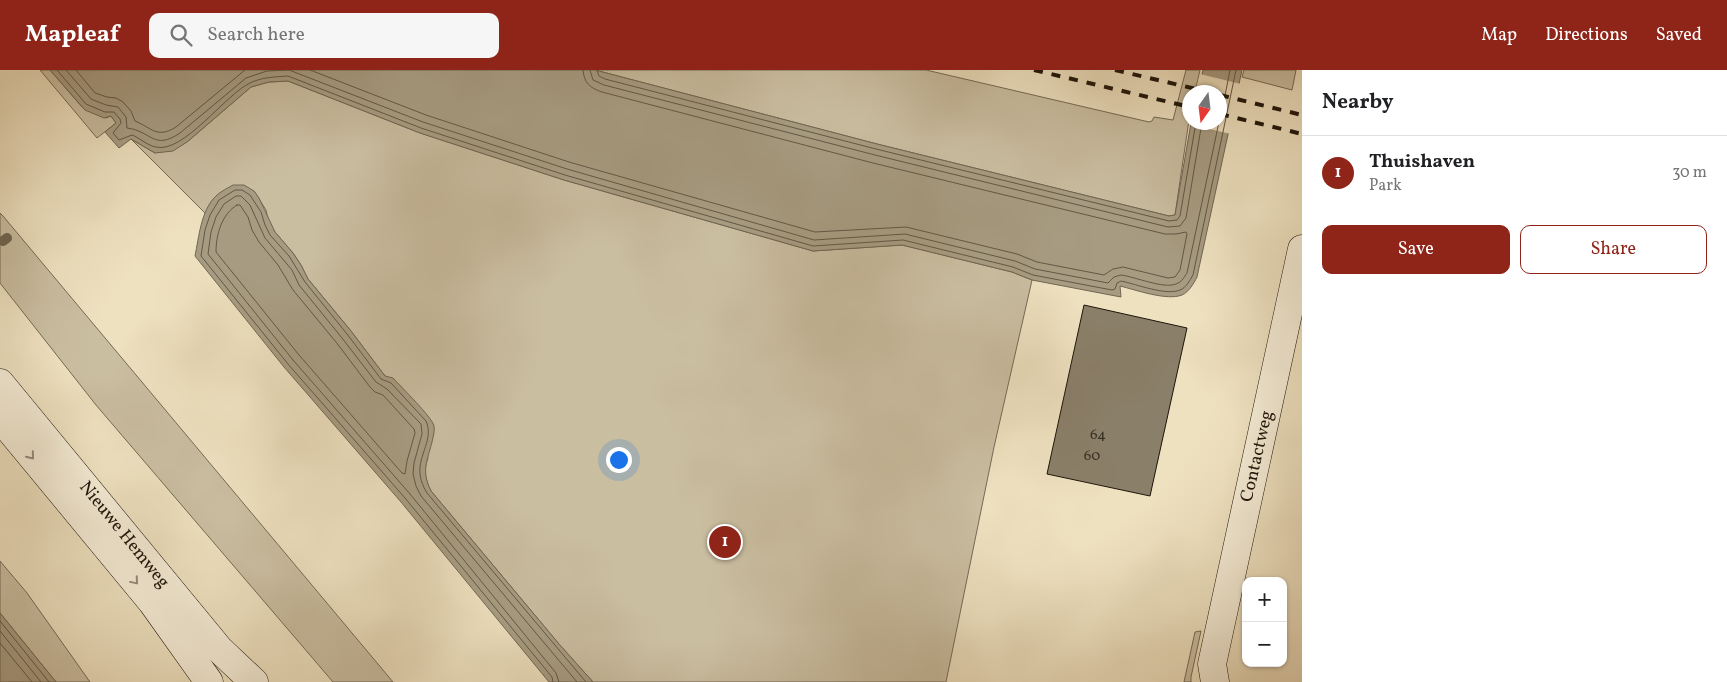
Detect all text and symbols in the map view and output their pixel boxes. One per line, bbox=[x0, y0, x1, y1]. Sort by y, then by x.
search box bbox=[149, 13, 499, 58]
text: Mapleaf bbox=[25, 18, 119, 52]
icon: search bbox=[167, 21, 195, 49]
text: Search here bbox=[207, 22, 305, 48]
text: Map bbox=[1481, 23, 1517, 48]
text: Directions bbox=[1545, 23, 1628, 48]
text: Saved bbox=[1656, 23, 1702, 48]
north arrow bbox=[1182, 85, 1227, 130]
text: Nearby bbox=[1322, 88, 1393, 117]
text: Thuishaven bbox=[1369, 149, 1475, 175]
text: 1 bbox=[1335, 162, 1341, 184]
text: 30 m bbox=[1672, 162, 1707, 184]
text: Park bbox=[1369, 175, 1402, 197]
button: Save bbox=[1322, 225, 1510, 274]
button: Share bbox=[1520, 225, 1707, 274]
street label: Contactweg bbox=[1235, 408, 1280, 505]
house number: 64 bbox=[1090, 425, 1106, 446]
house number: 60 bbox=[1084, 446, 1100, 467]
your location bbox=[606, 447, 632, 473]
one-way arrow bbox=[25, 450, 33, 459]
street label: Nieuwe Hemweg bbox=[73, 476, 175, 594]
pin: 1 bbox=[709, 523, 741, 561]
one-way arrow bbox=[129, 575, 137, 584]
map controls bbox=[1242, 577, 1287, 667]
button: + bbox=[1242, 577, 1287, 622]
button: − bbox=[1242, 622, 1287, 667]

